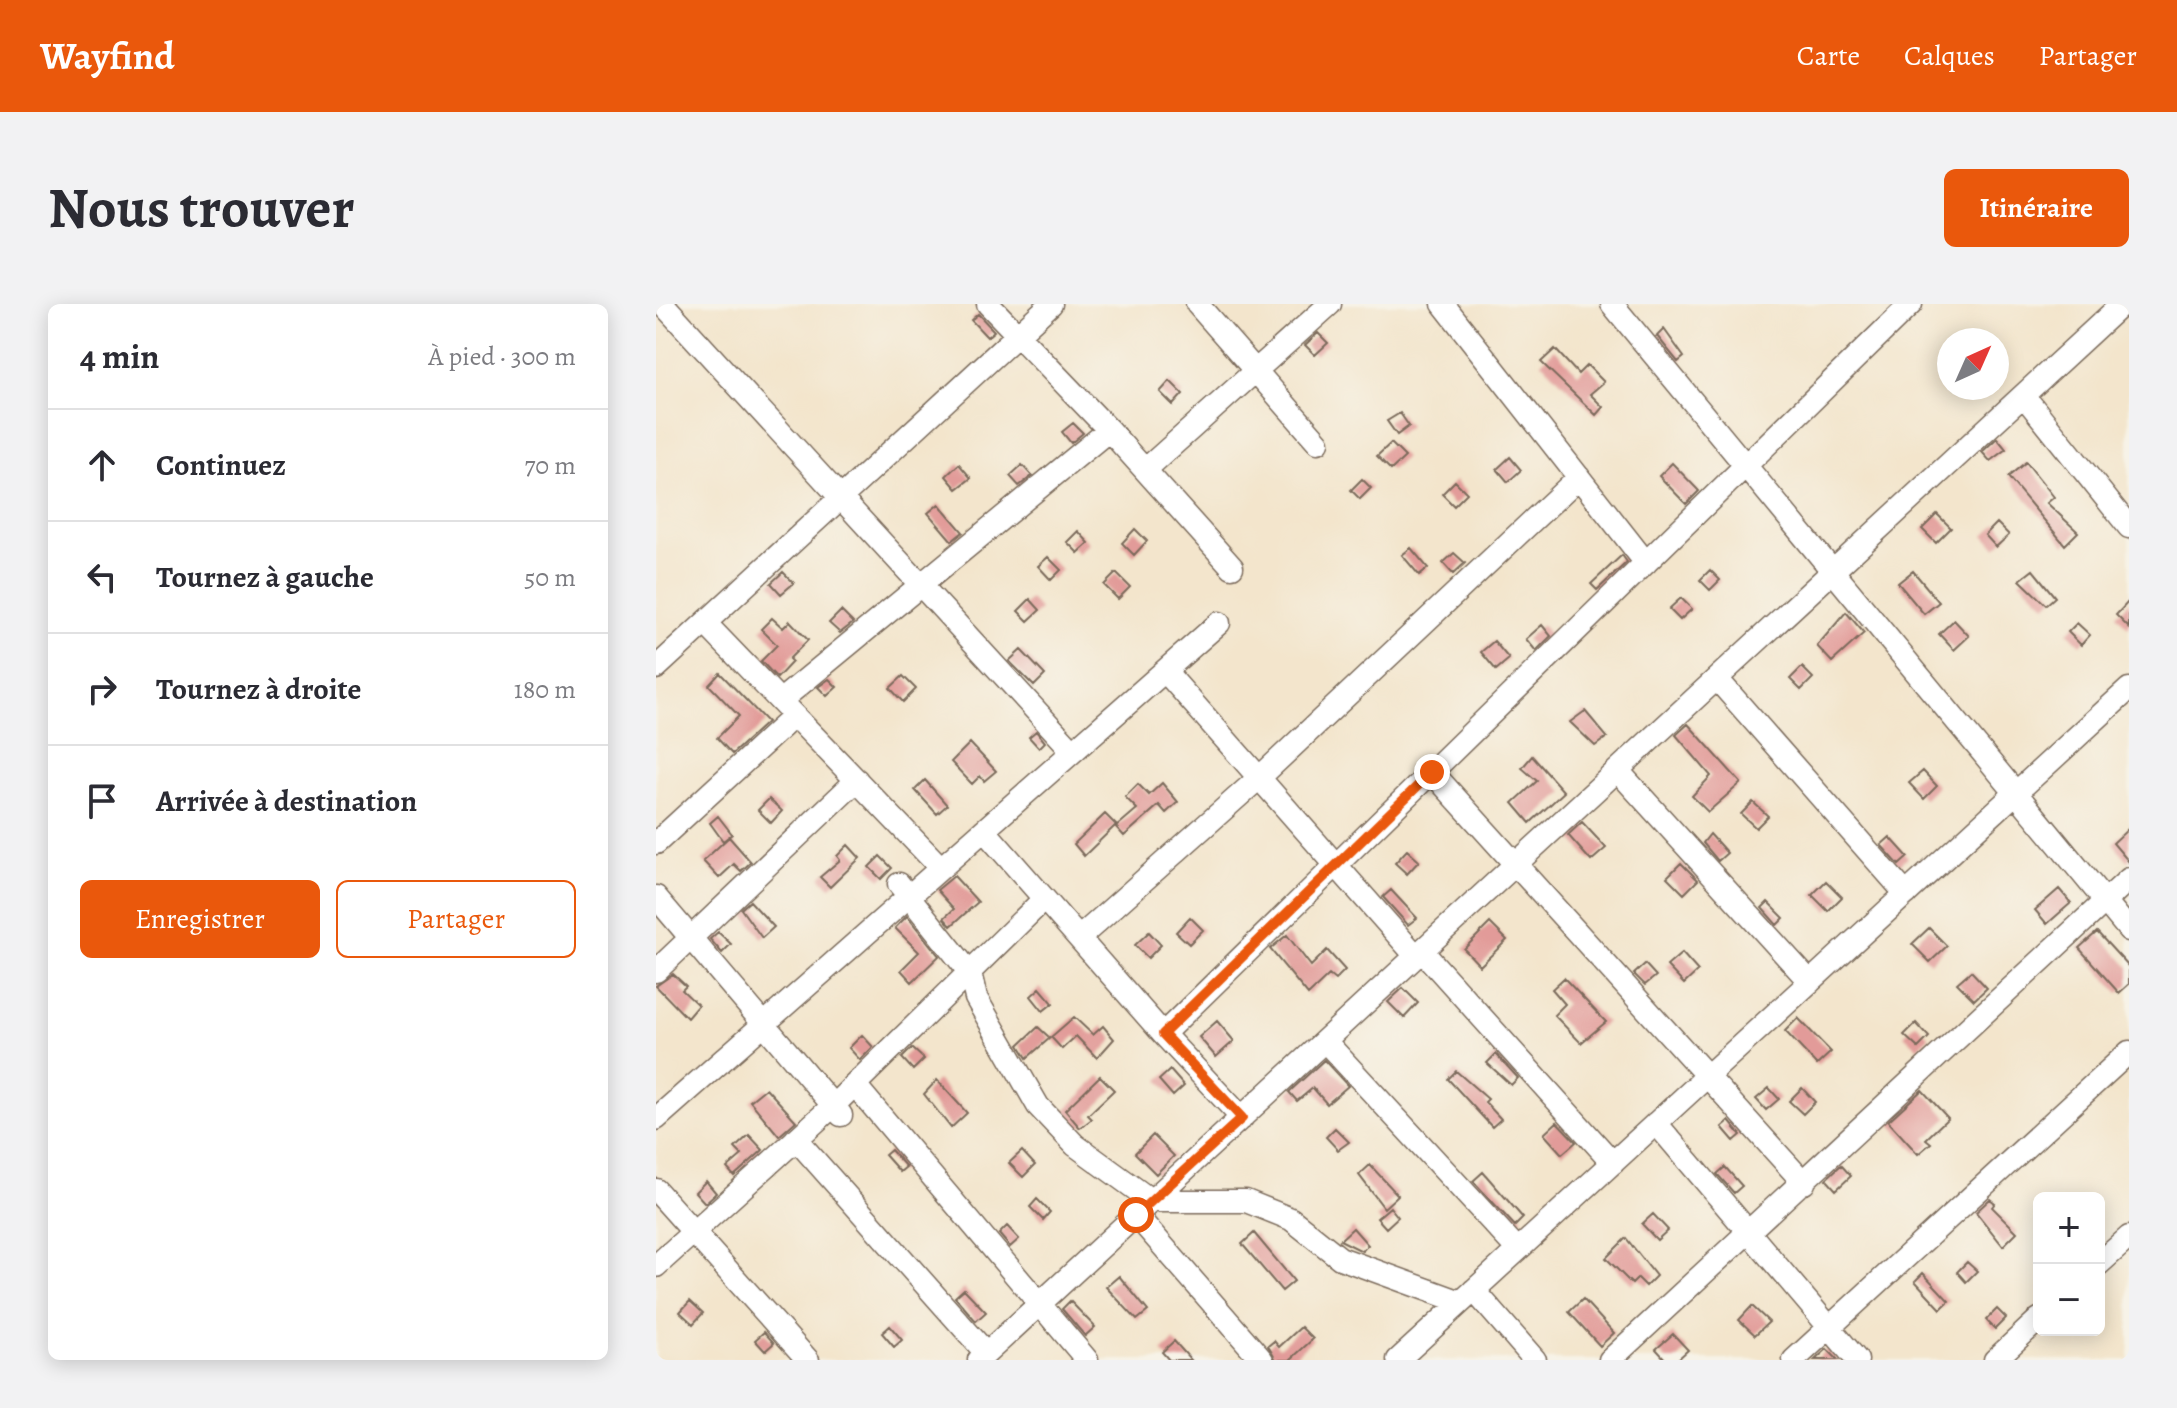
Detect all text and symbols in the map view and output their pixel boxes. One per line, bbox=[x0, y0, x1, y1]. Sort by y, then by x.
text: Wayfind bbox=[40, 30, 175, 82]
text: Carte bbox=[1797, 37, 1860, 75]
text: Calques bbox=[1904, 37, 1995, 75]
text: Partager bbox=[2039, 37, 2137, 75]
button: Itinéraire bbox=[1944, 169, 2129, 247]
text: Nous trouver bbox=[48, 170, 354, 246]
north arrow bbox=[1937, 328, 2009, 400]
text: 4 min bbox=[80, 333, 159, 380]
text: À pied · 300 m bbox=[428, 339, 576, 374]
icon: ahead bbox=[80, 443, 124, 487]
text: Continuez bbox=[156, 445, 286, 485]
text: 70 m bbox=[524, 448, 576, 483]
icon: left bbox=[80, 555, 124, 599]
text: Tournez à gauche bbox=[156, 557, 374, 597]
text: 50 m bbox=[524, 560, 576, 595]
icon: right bbox=[80, 667, 124, 711]
text: Tournez à droite bbox=[156, 669, 361, 709]
text: 180 m bbox=[514, 672, 576, 707]
route end bbox=[1414, 754, 1450, 790]
icon: arrive bbox=[80, 779, 124, 823]
text: Arrivée à destination bbox=[156, 781, 417, 821]
button: Enregistrer bbox=[80, 880, 320, 958]
button: Partager bbox=[336, 880, 576, 958]
map controls bbox=[2033, 1192, 2105, 1336]
button: + bbox=[2033, 1192, 2105, 1264]
route start bbox=[1118, 1197, 1154, 1233]
button: − bbox=[2033, 1264, 2105, 1336]

